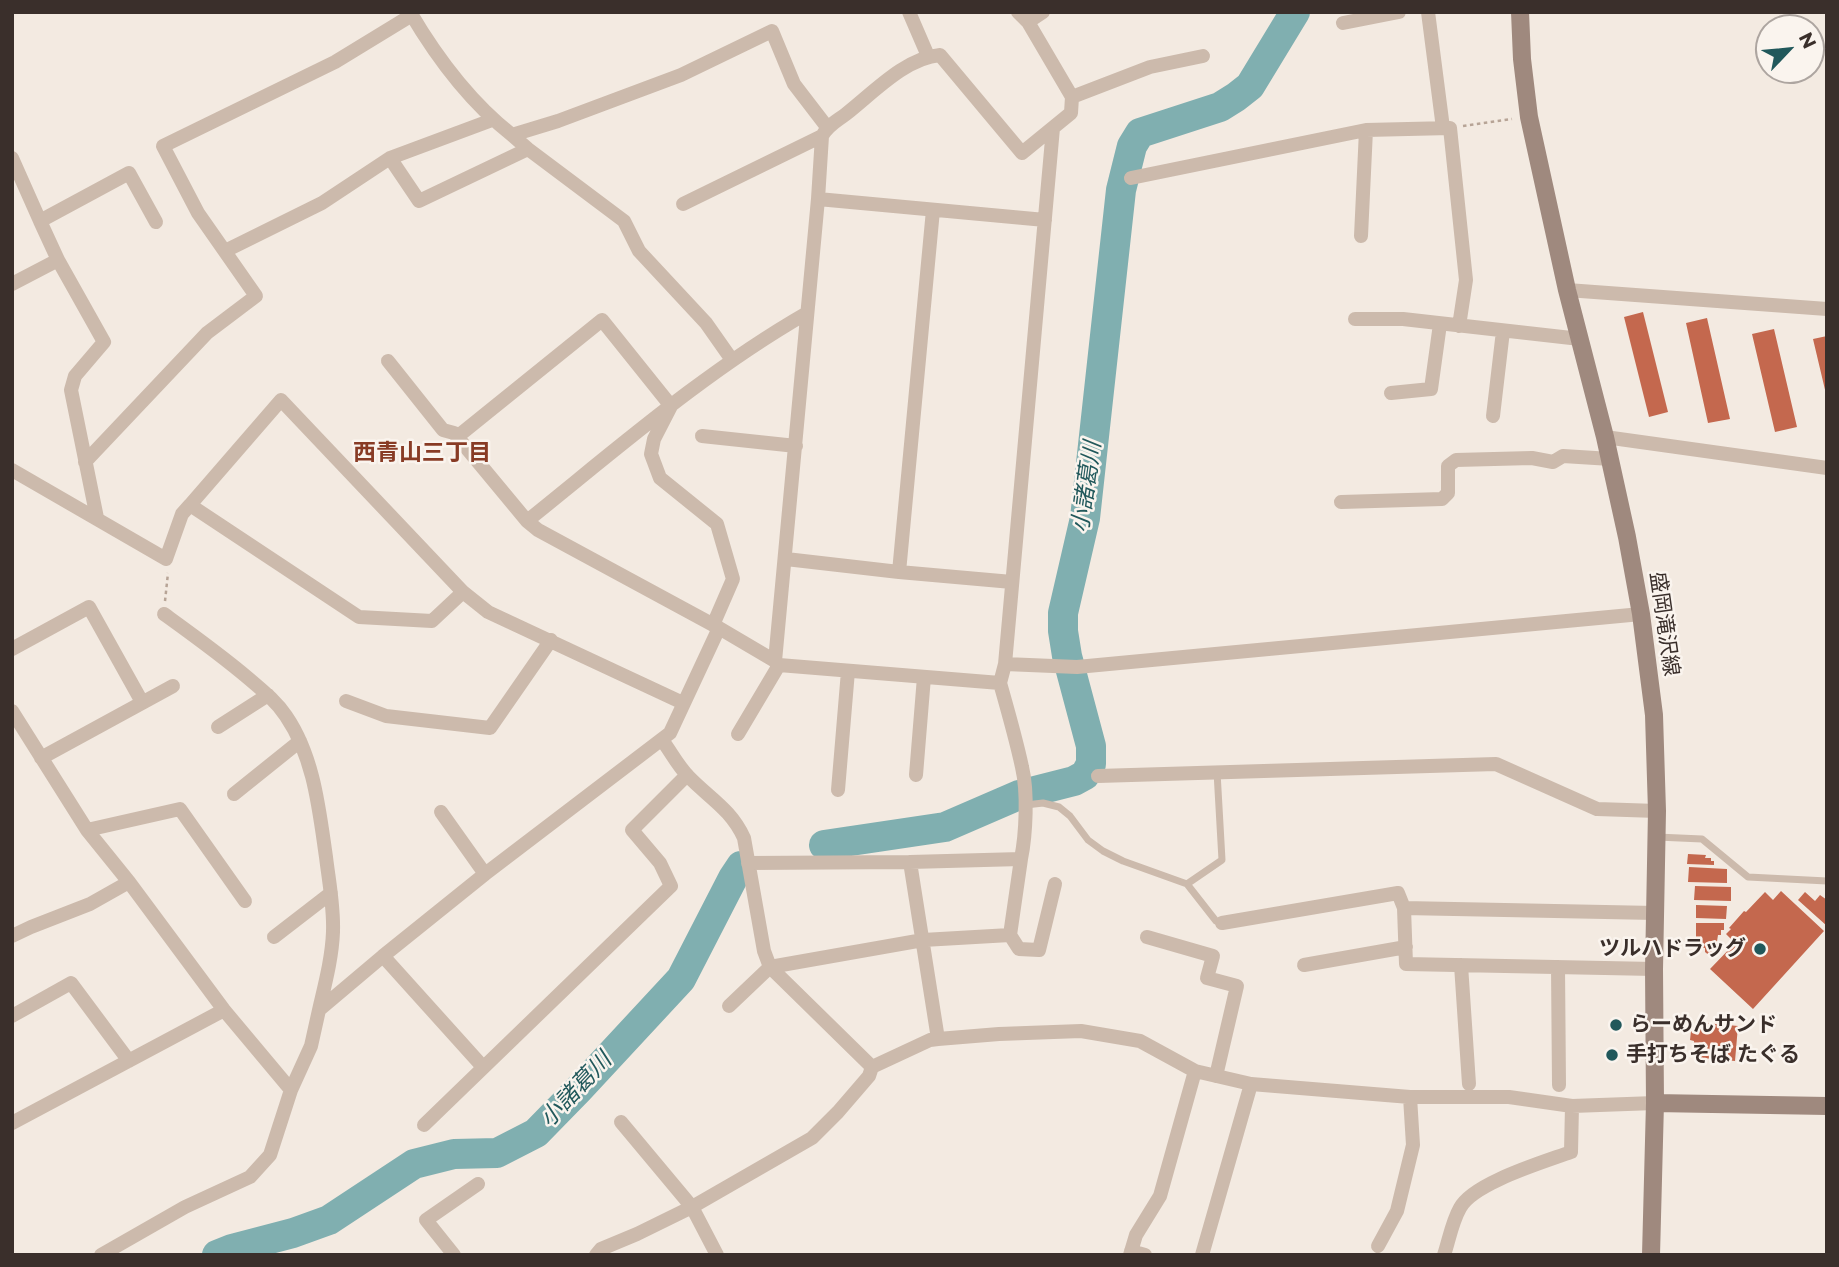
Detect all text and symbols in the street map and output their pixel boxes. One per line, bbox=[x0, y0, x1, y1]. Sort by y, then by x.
north arrow bbox=[1755, 14, 1825, 84]
text: N bbox=[1794, 29, 1821, 52]
district label: 西青山三丁目 bbox=[353, 439, 491, 467]
water label: 小諸葛川 bbox=[1067, 440, 1107, 534]
street label: 盛岡滝沢線 bbox=[1644, 570, 1684, 678]
place label: ツルハドラッグ bbox=[1599, 936, 1746, 962]
marker: ツルハドラッグ bbox=[1752, 941, 1768, 957]
place label: らーめんサンド bbox=[1630, 1012, 1777, 1038]
marker: らーめんサンド bbox=[1608, 1017, 1624, 1033]
place label: 手打ちそば たぐる bbox=[1626, 1042, 1800, 1068]
water label: 小諸葛川 bbox=[535, 1047, 617, 1133]
marker: 手打ちそば たぐる bbox=[1604, 1047, 1620, 1063]

